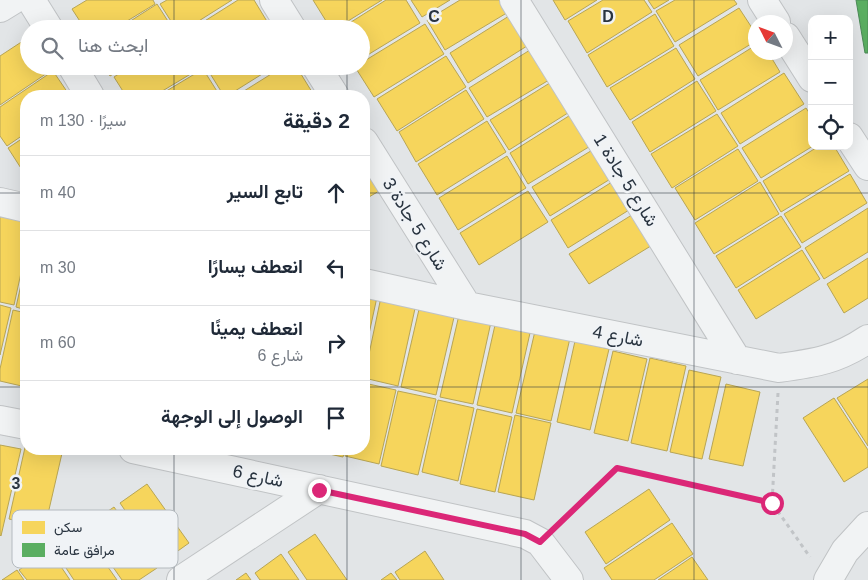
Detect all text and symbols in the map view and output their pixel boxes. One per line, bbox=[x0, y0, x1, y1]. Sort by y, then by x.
text: C bbox=[428, 8, 440, 25]
text: D bbox=[602, 8, 614, 25]
north arrow bbox=[748, 15, 793, 60]
map controls bbox=[808, 15, 853, 150]
button: + bbox=[808, 15, 853, 60]
search box bbox=[20, 20, 370, 75]
icon: search bbox=[38, 34, 66, 62]
text: ابحث هنا bbox=[78, 35, 148, 56]
button: − bbox=[808, 60, 853, 105]
button: locate bbox=[808, 105, 853, 150]
text: 2 دقيقة bbox=[283, 109, 350, 132]
text: سيرًا · 130 m bbox=[40, 112, 126, 129]
street label: شارع 5 جادة 1 bbox=[588, 130, 662, 231]
street label: شارع 5 جادة 3 bbox=[377, 174, 451, 275]
icon: ahead bbox=[322, 179, 350, 207]
text: تابع السير bbox=[227, 181, 303, 202]
text: 40 m bbox=[40, 184, 76, 201]
icon: left bbox=[322, 254, 350, 282]
text: انعطف يسارًا bbox=[208, 256, 303, 277]
text: 30 m bbox=[40, 259, 76, 276]
text: انعطف يمينًا bbox=[210, 318, 303, 339]
street label: شارع 4 bbox=[591, 321, 645, 353]
icon: right bbox=[322, 329, 350, 357]
text: 60 m bbox=[40, 334, 76, 351]
text: شارع 6 bbox=[257, 347, 303, 364]
icon: arrive bbox=[322, 404, 350, 432]
text: الوصول إلى الوجهة bbox=[161, 406, 303, 427]
street label: شارع 6 bbox=[230, 461, 285, 493]
text: 3 bbox=[12, 475, 21, 492]
route end bbox=[308, 479, 331, 502]
route start bbox=[761, 492, 784, 515]
legend bbox=[12, 510, 178, 568]
text: سكن bbox=[54, 519, 82, 536]
text: مرافق عامة bbox=[54, 542, 115, 559]

